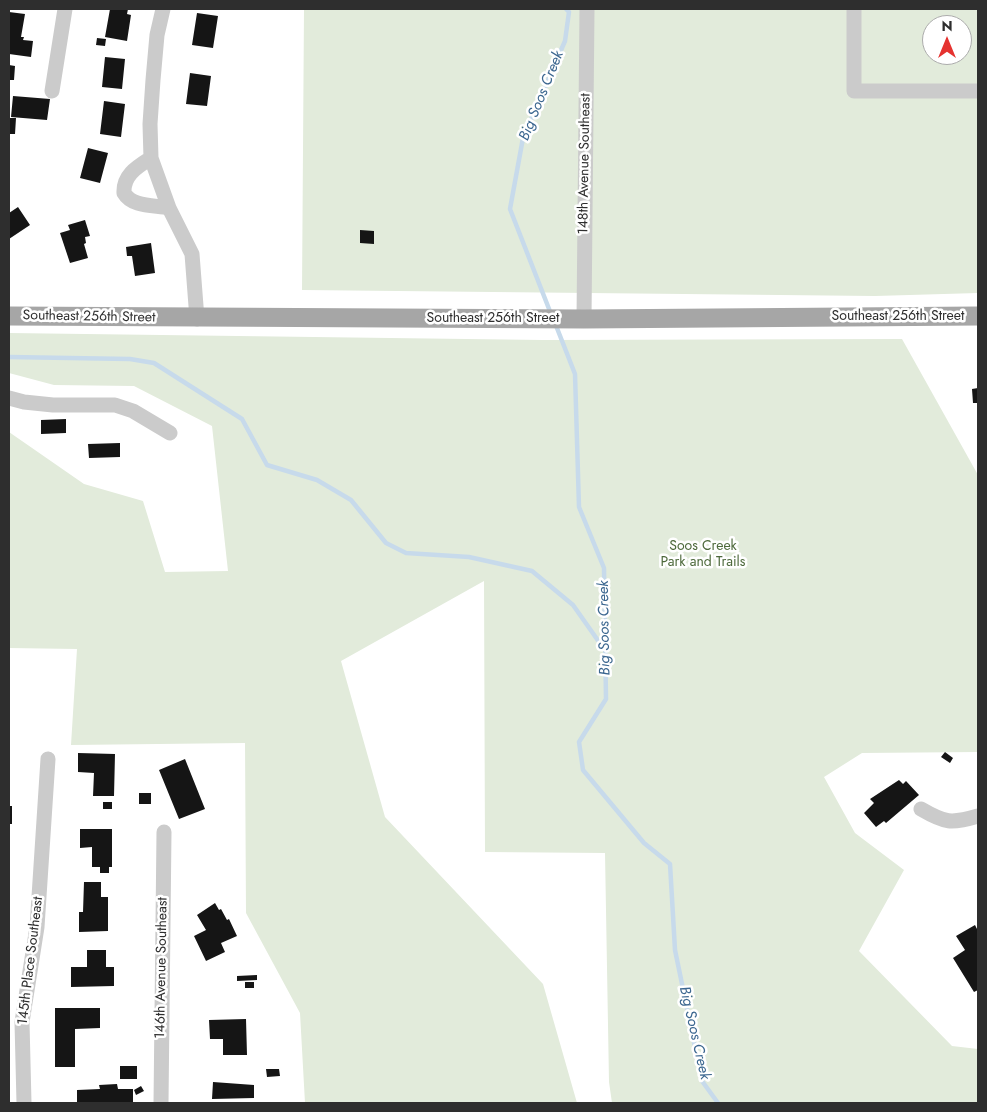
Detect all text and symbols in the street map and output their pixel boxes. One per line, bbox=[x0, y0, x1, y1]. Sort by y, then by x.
north arrow bbox=[922, 15, 972, 65]
text: N bbox=[941, 16, 953, 36]
water label: Big Soos Creek bbox=[516, 49, 568, 143]
street label: 148th Avenue Southeast bbox=[575, 93, 595, 235]
street label: Southeast 256th Street bbox=[22, 307, 156, 327]
street label: Southeast 256th Street bbox=[832, 309, 964, 325]
street label: Southeast 256th Street bbox=[427, 311, 559, 327]
park label: Soos Creek Park and Trails bbox=[661, 539, 745, 572]
water label: Big Soos Creek bbox=[595, 580, 615, 676]
street label: 145th Place Southeast bbox=[15, 896, 47, 1026]
street label: 146th Avenue Southeast bbox=[152, 897, 172, 1039]
water label: Big Soos Creek bbox=[675, 985, 713, 1081]

